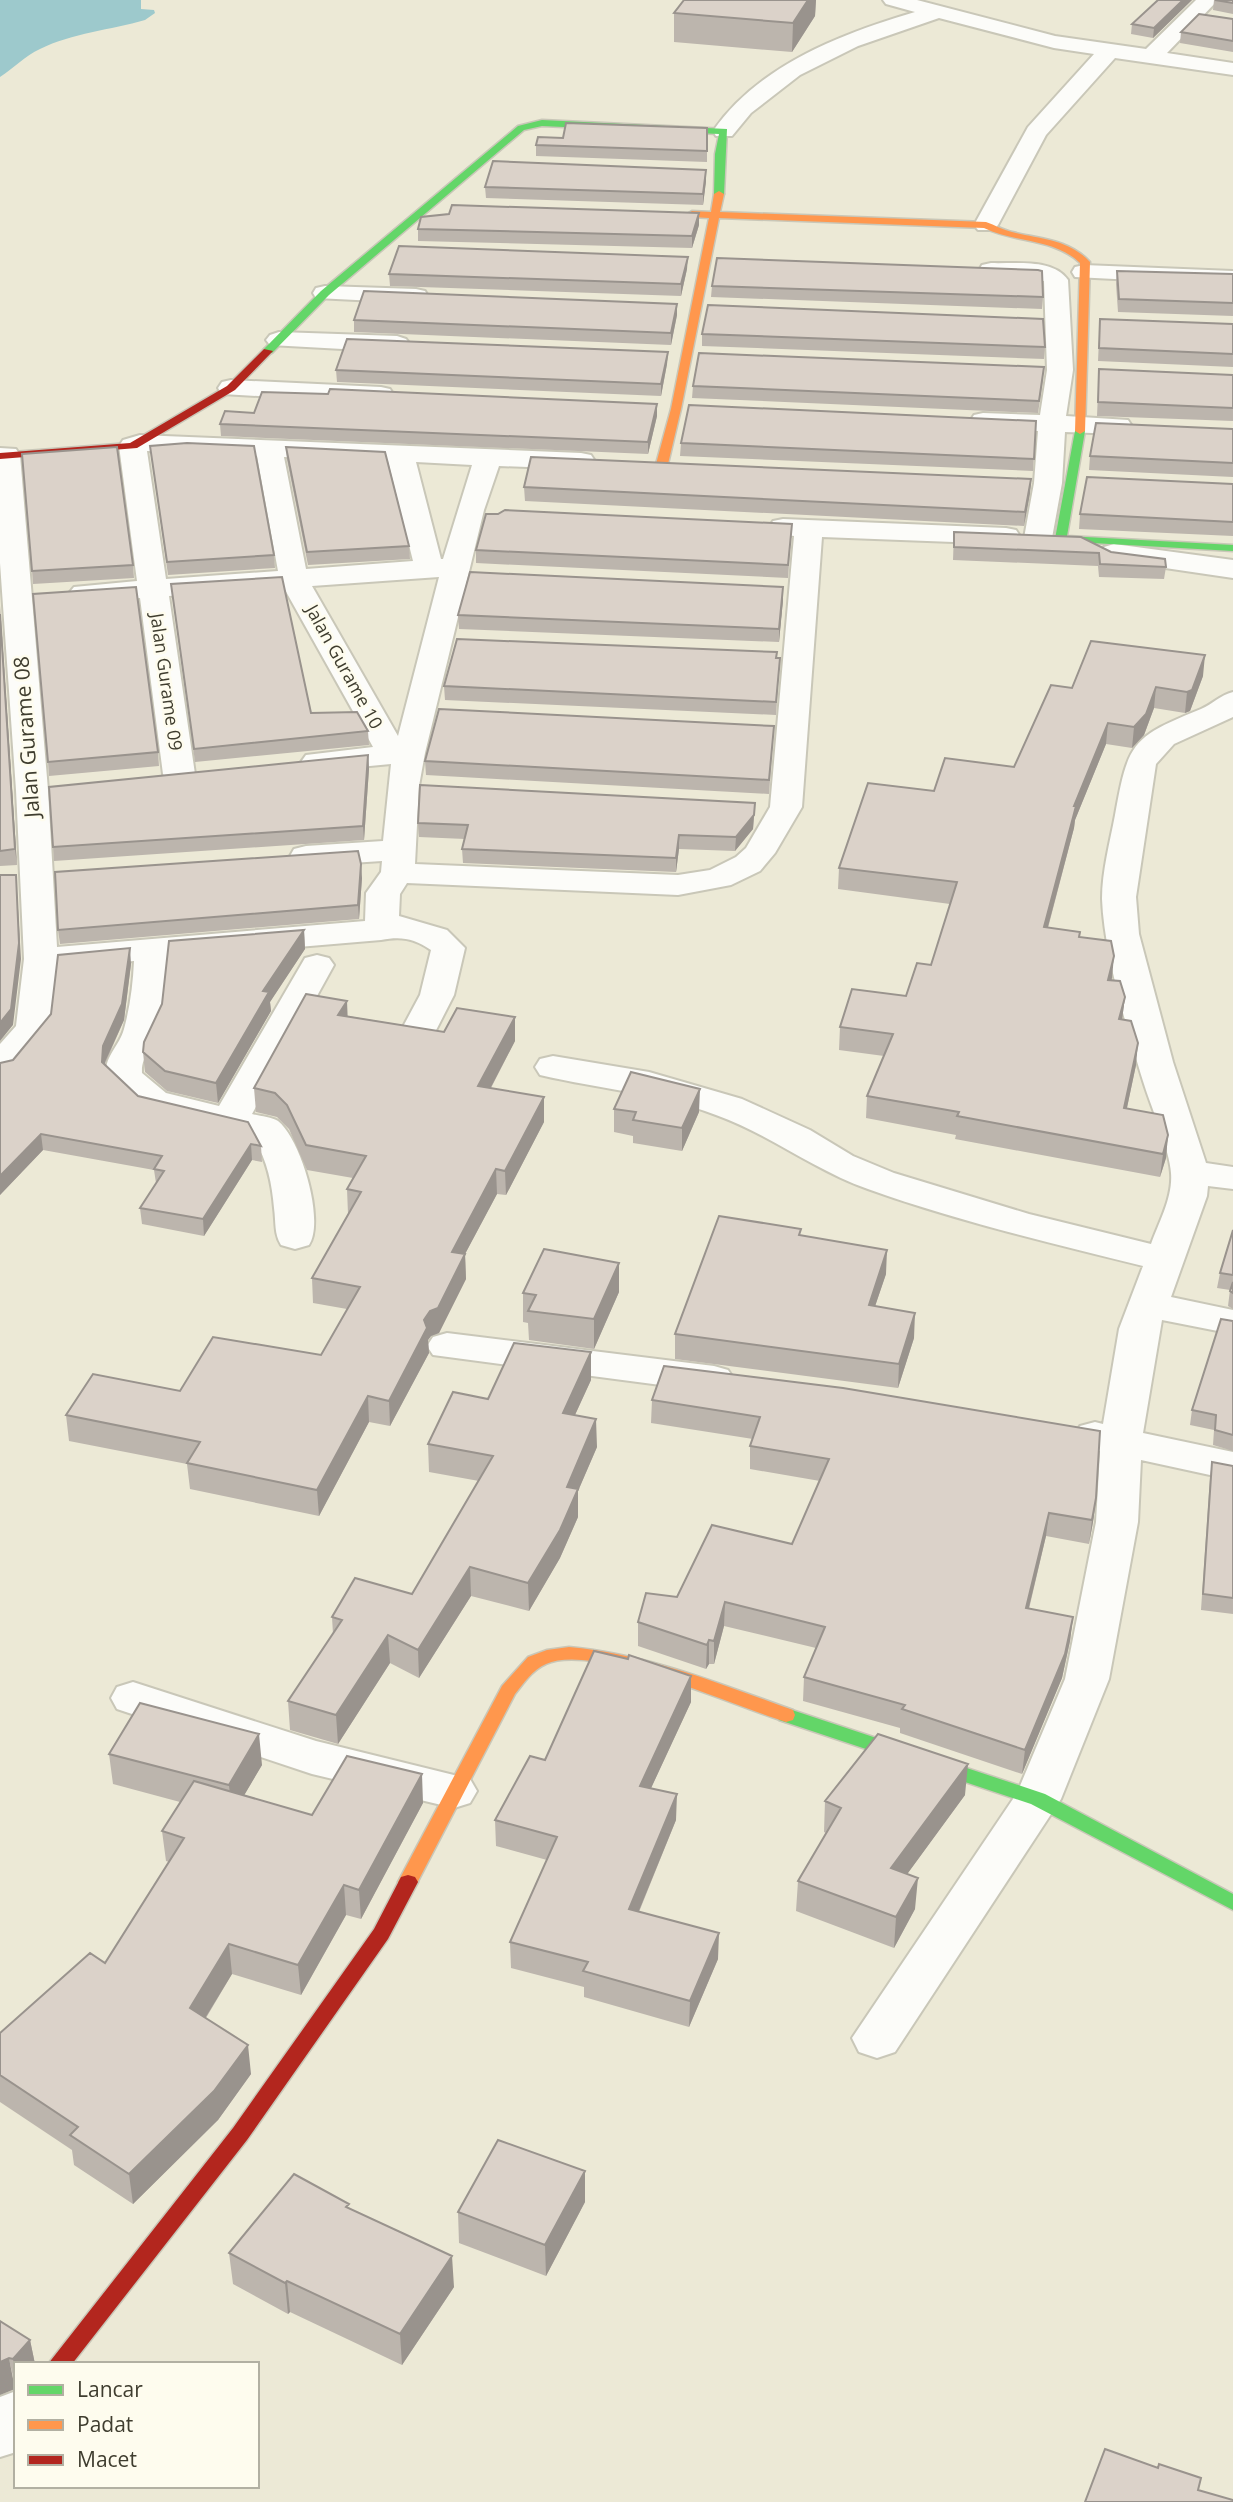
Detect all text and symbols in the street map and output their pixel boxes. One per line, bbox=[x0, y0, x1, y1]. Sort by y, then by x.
street label: Jalan Gurame 10 bbox=[300, 598, 389, 733]
street label: Jalan Gurame 09 bbox=[145, 610, 189, 752]
street label: Jalan Gurame 08 bbox=[6, 655, 46, 821]
legend bbox=[14, 2362, 259, 2488]
text: Lancar bbox=[77, 2375, 143, 2403]
text: Padat bbox=[77, 2410, 133, 2438]
text: Macet bbox=[77, 2445, 137, 2473]

